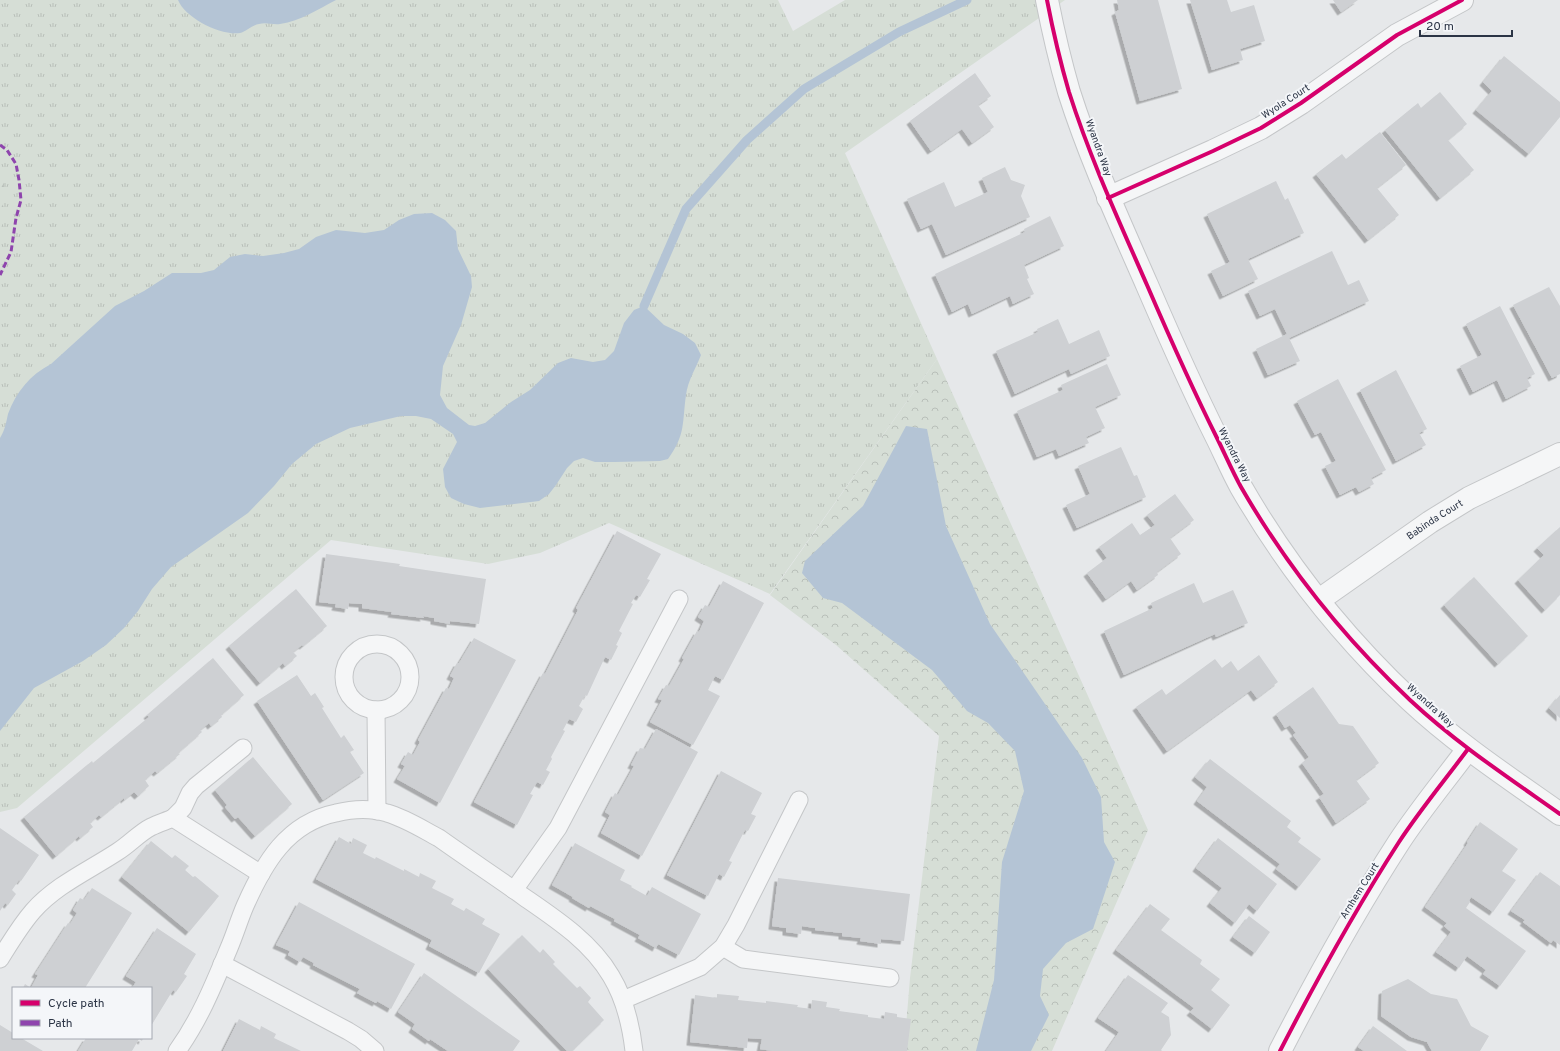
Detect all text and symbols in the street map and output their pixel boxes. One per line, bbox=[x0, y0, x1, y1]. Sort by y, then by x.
scale bar bbox=[1420, 12, 1512, 38]
text: 20 m bbox=[1426, 19, 1454, 35]
street label: Wyola Court bbox=[1259, 81, 1313, 122]
street label: Wyandra Way bbox=[1082, 118, 1114, 178]
street label: Wyandra Way bbox=[1215, 425, 1253, 485]
street label: Babinda Court bbox=[1404, 497, 1466, 543]
street label: Wyandra Way bbox=[1403, 681, 1457, 731]
street label: Arnhem Court bbox=[1338, 860, 1383, 922]
legend bbox=[12, 987, 152, 1039]
text: Cycle path bbox=[48, 996, 105, 1012]
text: Path bbox=[48, 1016, 73, 1032]

